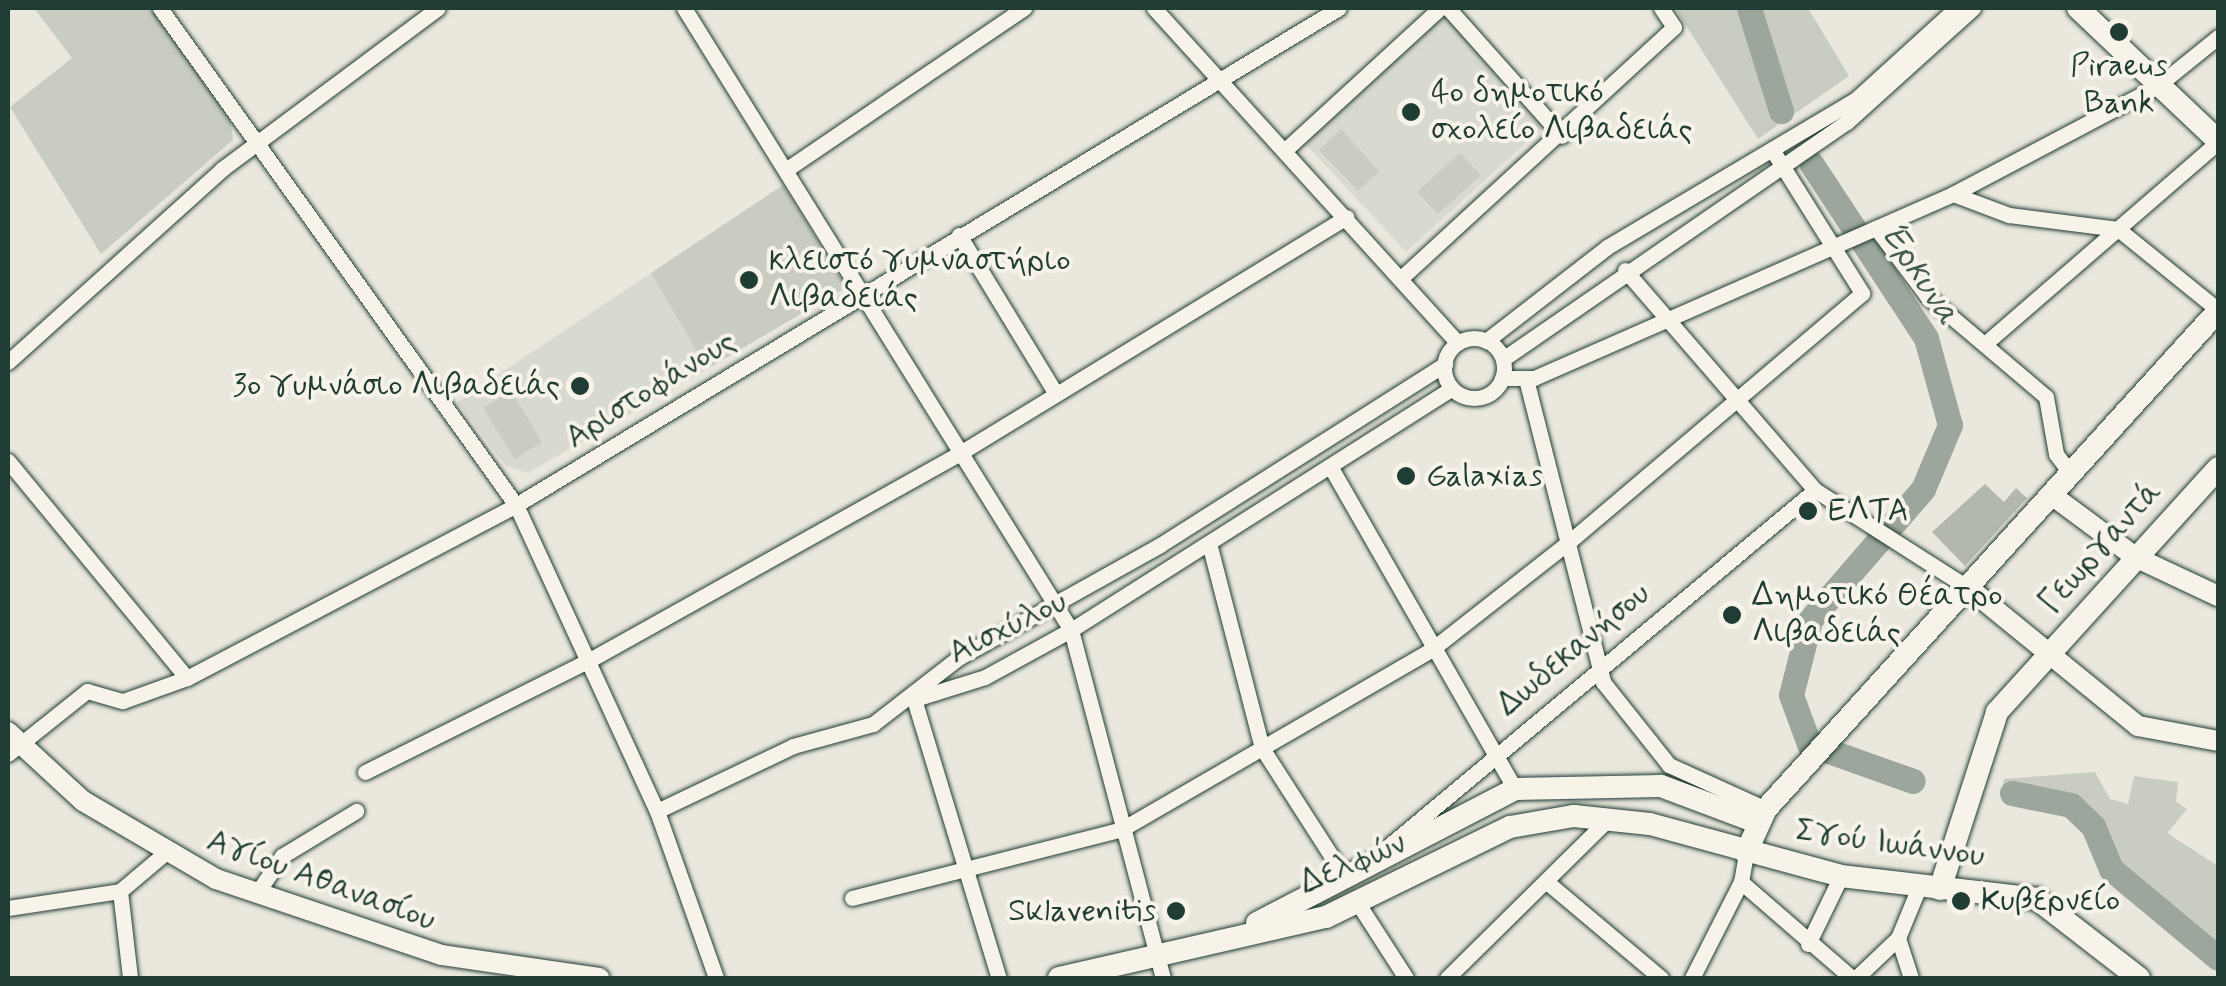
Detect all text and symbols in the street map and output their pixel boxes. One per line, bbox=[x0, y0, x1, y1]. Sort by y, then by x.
marker: Piraeus Bank bbox=[2108, 21, 2130, 43]
place label: Piraeus Bank bbox=[2070, 48, 2168, 123]
place label: 4ο δημοτικό σχολείο Λιβαδειάς bbox=[1431, 75, 1693, 150]
marker: 4ο δημοτικό σχολείο Λιβαδειάς bbox=[1400, 101, 1422, 123]
water label: Έρκυνα bbox=[1871, 215, 1969, 333]
place label: κλειστό γυμναστήριο Λιβαδειάς bbox=[769, 243, 1070, 318]
marker: κλειστό γυμναστήριο Λιβαδειάς bbox=[738, 269, 760, 291]
street label: Αριστοφάνους bbox=[559, 323, 743, 457]
place label: 3ο γυμνάσιο Λιβαδειάς bbox=[232, 367, 560, 405]
marker: 3ο γυμνάσιο Λιβαδειάς bbox=[569, 375, 591, 397]
place label: Galaxias bbox=[1426, 457, 1543, 495]
marker: Galaxias bbox=[1395, 465, 1417, 487]
street label: Γεωργαντά bbox=[2032, 474, 2170, 622]
place label: ΕΛΤΑ bbox=[1828, 492, 1909, 530]
marker: ΕΛΤΑ bbox=[1797, 500, 1819, 522]
street label: Δωδεκανήσου bbox=[1490, 575, 1658, 725]
place label: Δημοτικό Θέατρο Λιβαδειάς bbox=[1752, 578, 2003, 653]
street label: Αισχύλου bbox=[943, 583, 1073, 673]
marker: Δημοτικό Θέατρο Λιβαδειάς bbox=[1721, 604, 1743, 626]
street label: Σγού Ιωάννου bbox=[1793, 812, 1987, 876]
street label: Αγίου Αθανασίου bbox=[202, 822, 440, 940]
street label: Δελφών bbox=[1294, 825, 1412, 903]
place label: Κυβερνείο bbox=[1981, 882, 2120, 920]
marker: Κυβερνείο bbox=[1950, 890, 1972, 912]
place label: Sklavenitis bbox=[1008, 892, 1156, 930]
marker: Sklavenitis bbox=[1165, 900, 1187, 922]

